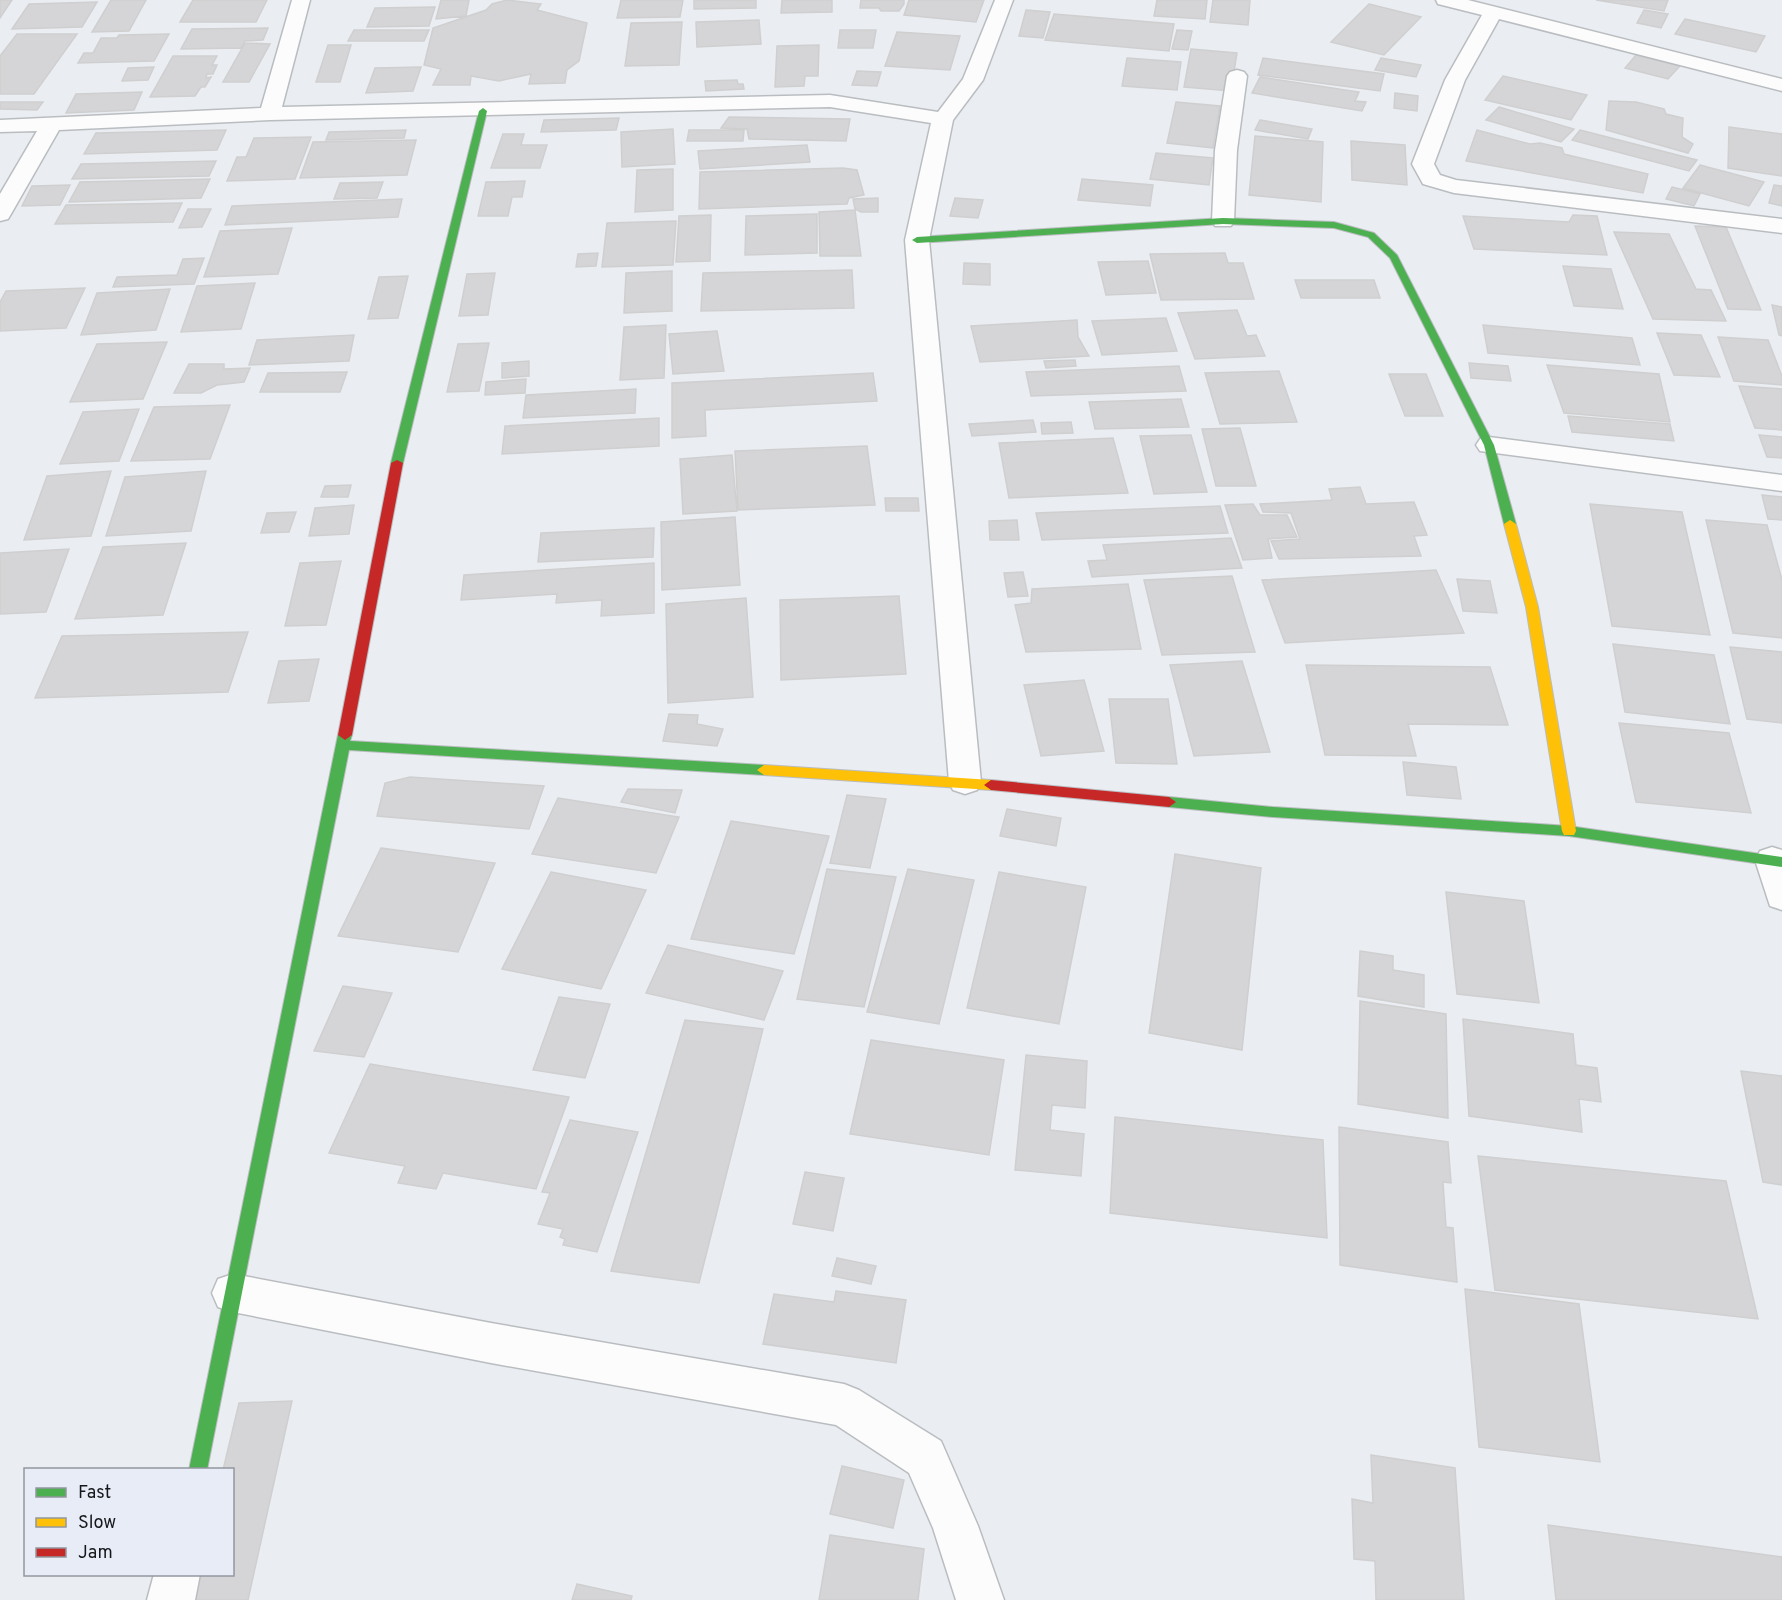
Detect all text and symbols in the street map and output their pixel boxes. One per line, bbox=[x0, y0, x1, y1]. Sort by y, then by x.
legend bbox=[24, 1468, 234, 1576]
text: Fast bbox=[78, 1482, 111, 1505]
text: Slow bbox=[78, 1512, 116, 1535]
text: Jam bbox=[78, 1542, 113, 1565]

